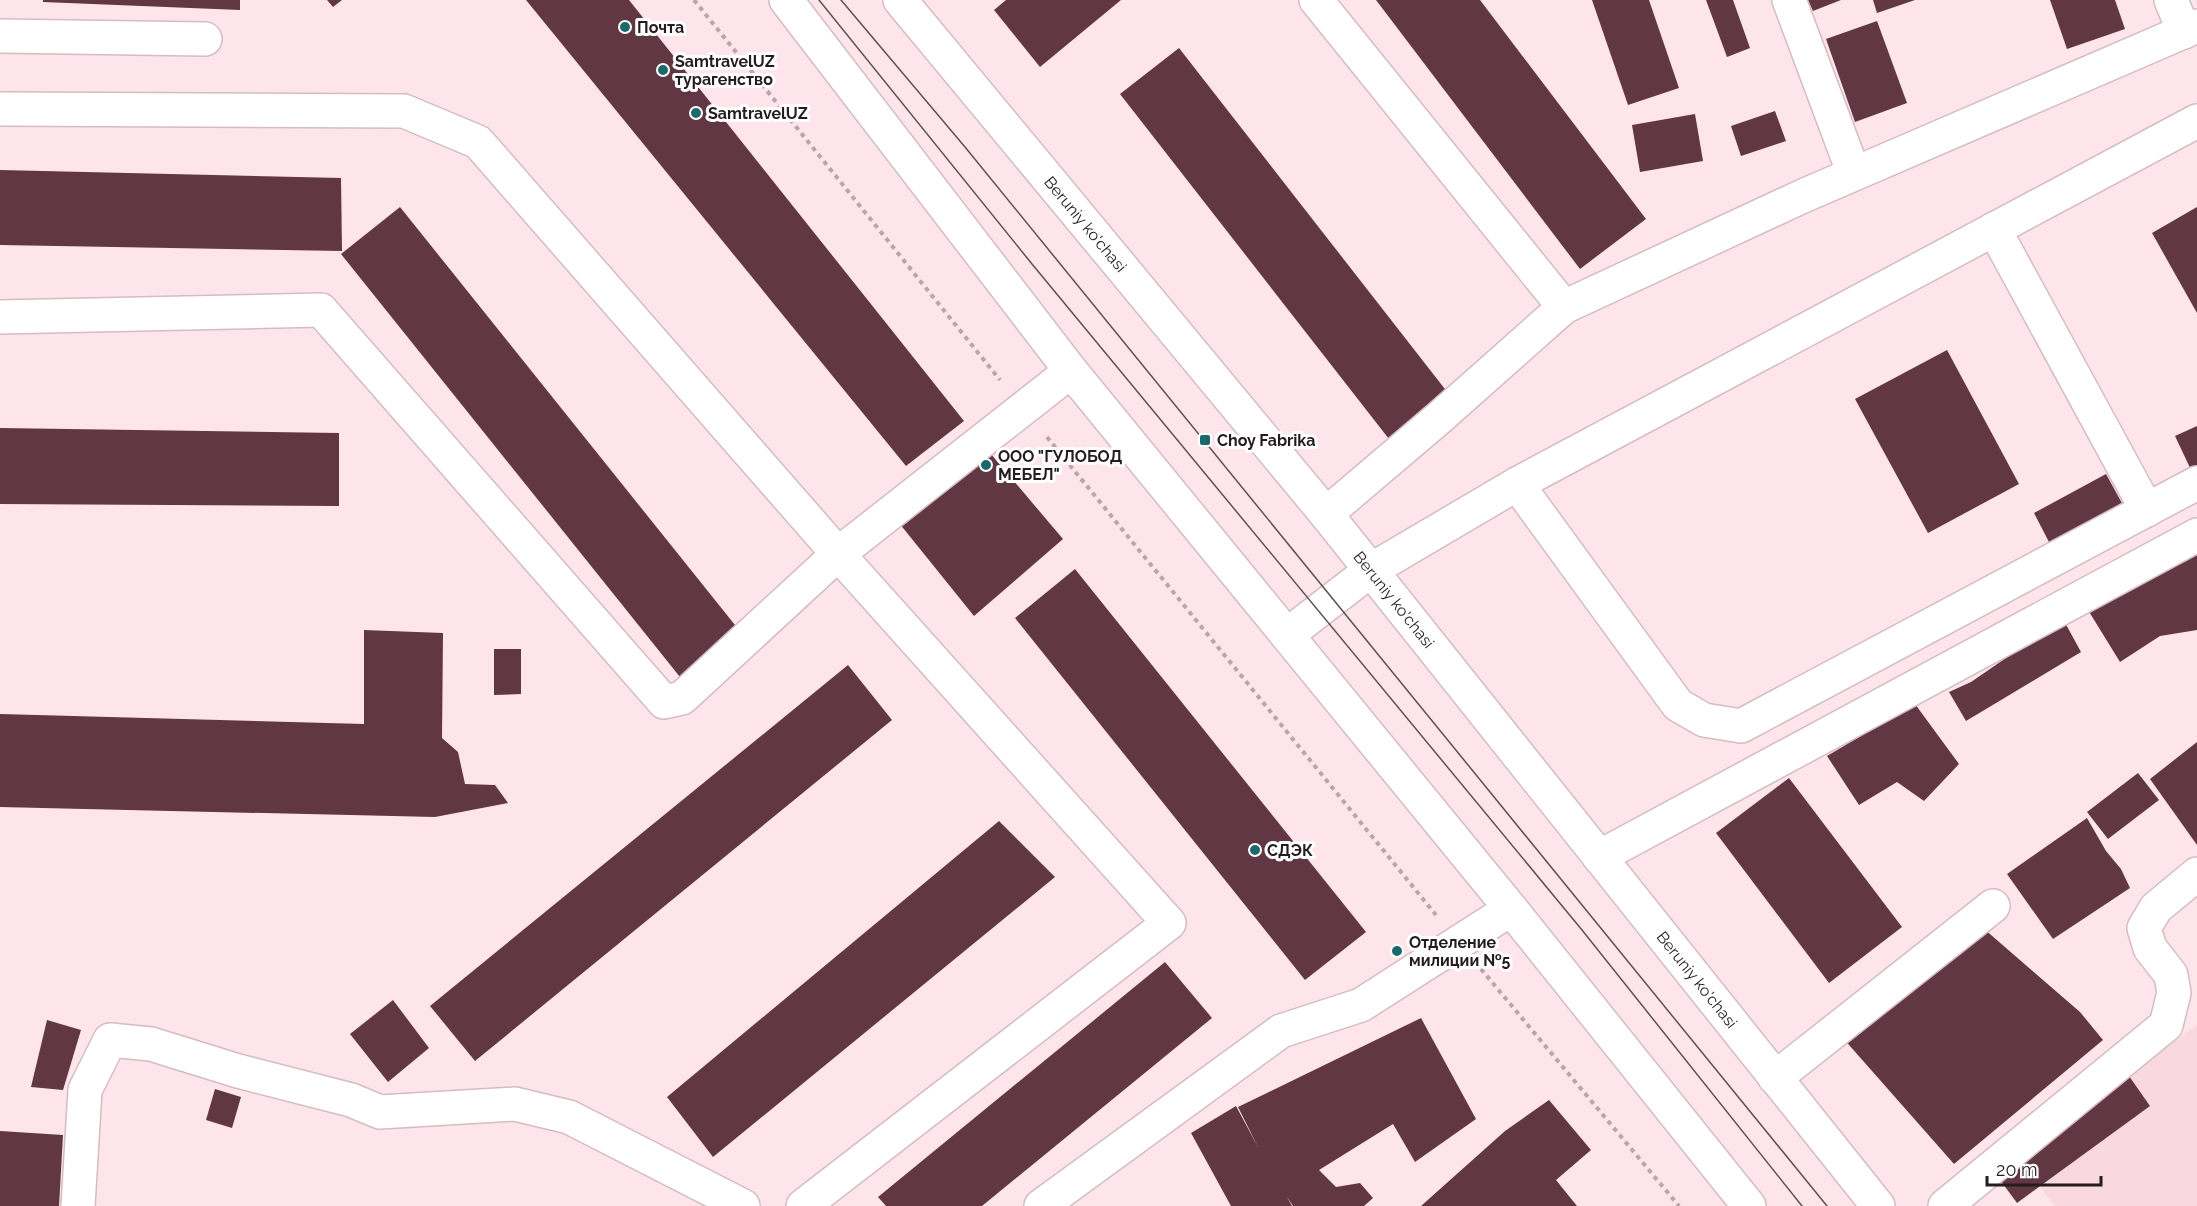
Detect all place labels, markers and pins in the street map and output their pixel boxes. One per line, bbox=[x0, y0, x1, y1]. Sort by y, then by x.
place label: Почта bbox=[637, 18, 684, 37]
marker: Почта bbox=[618, 20, 632, 34]
place label: SamtravelUZ турагенство bbox=[675, 52, 775, 89]
marker: SamtravelUZ турагенство bbox=[656, 63, 670, 77]
place label: SamtravelUZ bbox=[708, 104, 808, 123]
marker: SamtravelUZ bbox=[689, 106, 703, 120]
place label: Choy Fabrika bbox=[1217, 431, 1315, 450]
marker: Choy Fabrika bbox=[1198, 433, 1212, 447]
place label: ООО "ГУЛОБОД МЕБЕЛ" bbox=[998, 447, 1123, 484]
marker: ООО "ГУЛОБОД МЕБЕЛ" bbox=[979, 458, 993, 472]
place label: СДЭК bbox=[1267, 841, 1313, 860]
marker: СДЭК bbox=[1248, 843, 1262, 857]
place label: Отделение милиции №5 bbox=[1409, 933, 1511, 970]
marker: Отделение милиции №5 bbox=[1390, 944, 1404, 958]

